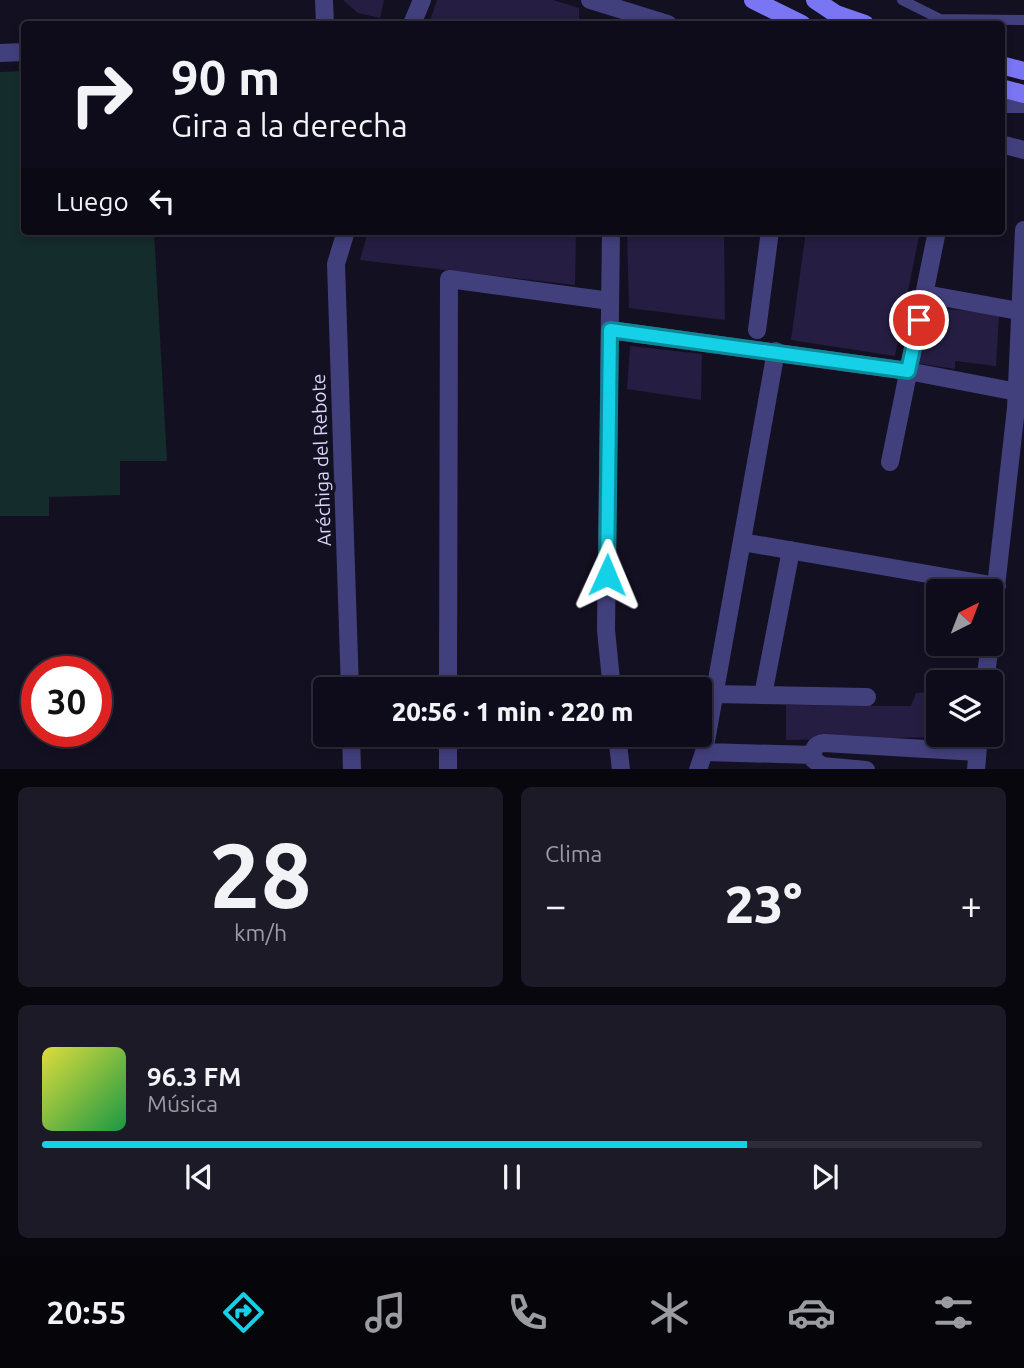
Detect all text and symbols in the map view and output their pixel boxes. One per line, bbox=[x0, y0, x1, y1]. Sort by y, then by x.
icon: right bbox=[56, 49, 147, 140]
text: 90 m bbox=[171, 49, 280, 104]
text: Gira a la derecha bbox=[171, 107, 408, 143]
icon: left bbox=[143, 182, 181, 220]
text: Luego bbox=[56, 187, 129, 216]
pin bbox=[889, 290, 949, 350]
icon: arrive bbox=[900, 301, 938, 339]
street label: Aréchiga del Rebote bbox=[307, 373, 335, 547]
position arrow bbox=[570, 538, 644, 612]
north arrow bbox=[926, 579, 1003, 656]
map controls bbox=[926, 579, 1003, 747]
speed limit sign: 30 bbox=[21, 656, 112, 747]
button: layers bbox=[926, 670, 1003, 747]
text: 20:56 · 1 min · 220 m bbox=[392, 697, 633, 726]
text: 28 bbox=[209, 823, 312, 925]
text: Clima bbox=[545, 841, 602, 866]
text: 23° bbox=[725, 875, 802, 933]
text: − bbox=[545, 884, 566, 926]
text: + bbox=[961, 884, 982, 926]
text: km/h bbox=[234, 920, 287, 945]
text: 96.3 FM bbox=[147, 1062, 241, 1091]
text: Música bbox=[147, 1091, 218, 1116]
icon: previous bbox=[180, 1158, 218, 1196]
icon: pause bbox=[493, 1158, 531, 1196]
icon: next bbox=[806, 1158, 844, 1196]
icon: directions bbox=[219, 1288, 268, 1337]
icon: music bbox=[361, 1288, 410, 1337]
icon: phone bbox=[503, 1288, 552, 1337]
icon: climate bbox=[645, 1288, 694, 1337]
icon: car bbox=[787, 1288, 836, 1337]
icon: filters bbox=[929, 1288, 978, 1337]
text: 20:55 bbox=[46, 1294, 127, 1330]

